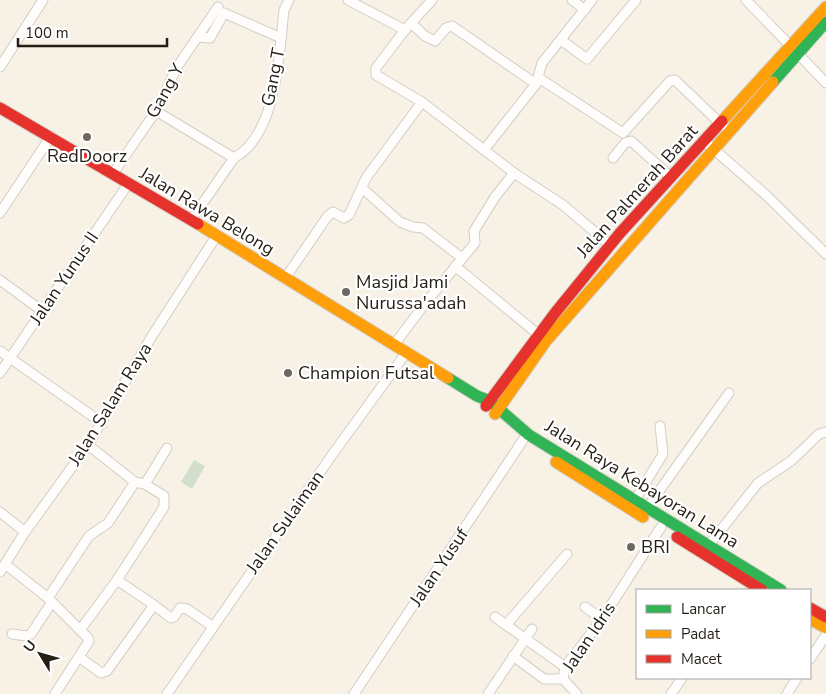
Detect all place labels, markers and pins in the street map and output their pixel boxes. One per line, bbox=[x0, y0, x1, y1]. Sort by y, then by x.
marker: RedDoorz bbox=[81, 131, 93, 143]
place label: RedDoorz bbox=[47, 144, 127, 168]
place label: Masjid Jami Nurussa'adah bbox=[356, 270, 467, 315]
marker: Masjid Jami Nurussa'adah bbox=[340, 286, 352, 298]
place label: Champion Futsal bbox=[298, 361, 435, 385]
marker: Champion Futsal bbox=[282, 367, 294, 379]
place label: BRI bbox=[641, 535, 670, 559]
marker: BRI bbox=[625, 541, 637, 553]

